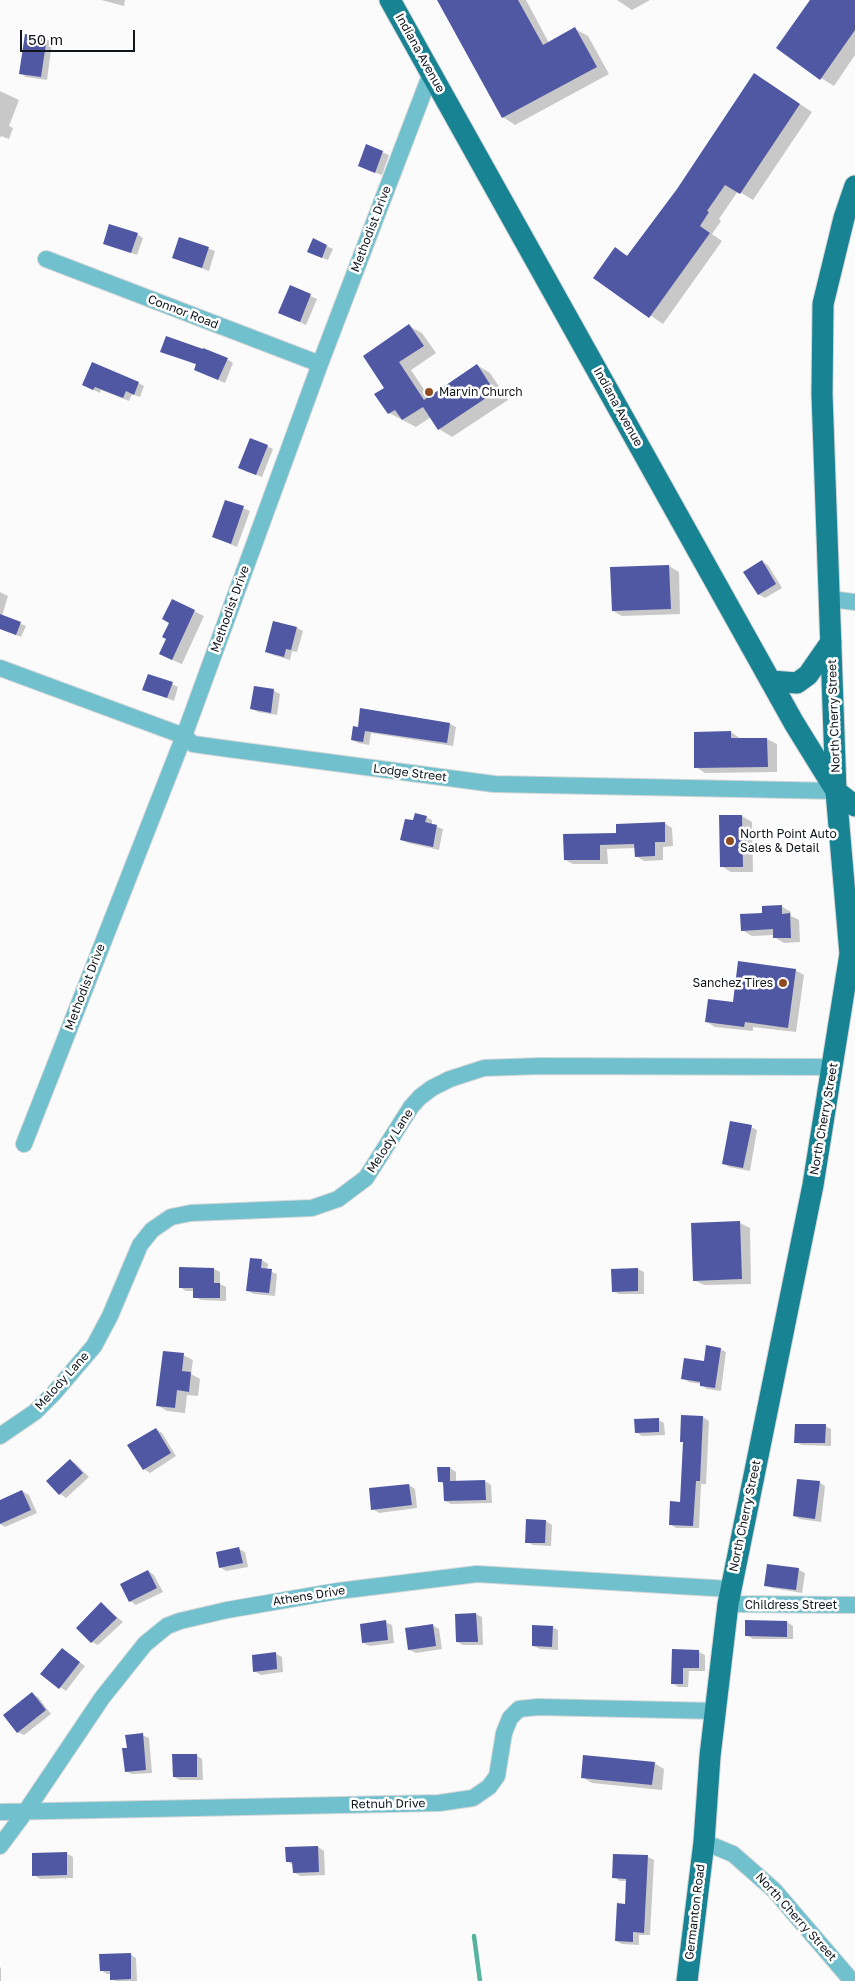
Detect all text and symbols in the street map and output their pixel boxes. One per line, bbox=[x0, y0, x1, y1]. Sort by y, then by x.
street label: Indiana Avenue bbox=[392, 11, 448, 95]
scale bar bbox=[22, 20, 138, 52]
text: 50 m bbox=[28, 30, 63, 48]
street label: Methodist Drive bbox=[348, 184, 394, 274]
street label: Connor Road bbox=[146, 292, 220, 332]
street label: Indiana Avenue bbox=[590, 365, 646, 449]
place label: Marvin Church bbox=[439, 385, 523, 399]
marker: Marvin Church bbox=[423, 386, 435, 398]
street label: Methodist Drive bbox=[208, 564, 252, 654]
street label: North Cherry Street bbox=[825, 659, 843, 773]
street label: Lodge Street bbox=[372, 761, 448, 785]
place label: North Point Auto Sales & Detail bbox=[740, 827, 837, 855]
marker: North Point Auto Sales & Detail bbox=[724, 835, 736, 847]
street label: Methodist Drive bbox=[62, 942, 108, 1032]
place label: Sanchez Tires bbox=[693, 976, 773, 990]
marker: Sanchez Tires bbox=[777, 977, 789, 989]
street label: North Cherry Street bbox=[807, 1062, 841, 1176]
street label: Melody Lane bbox=[364, 1106, 416, 1176]
street label: Melody Lane bbox=[32, 1349, 92, 1413]
street label: North Cherry Street bbox=[726, 1459, 764, 1573]
street label: Athens Drive bbox=[272, 1583, 346, 1609]
street label: Childress Street bbox=[745, 1598, 837, 1612]
street label: Retnuh Drive bbox=[351, 1796, 425, 1812]
street label: Germanton Road bbox=[682, 1863, 708, 1961]
street label: North Cherry Street bbox=[753, 1870, 839, 1964]

